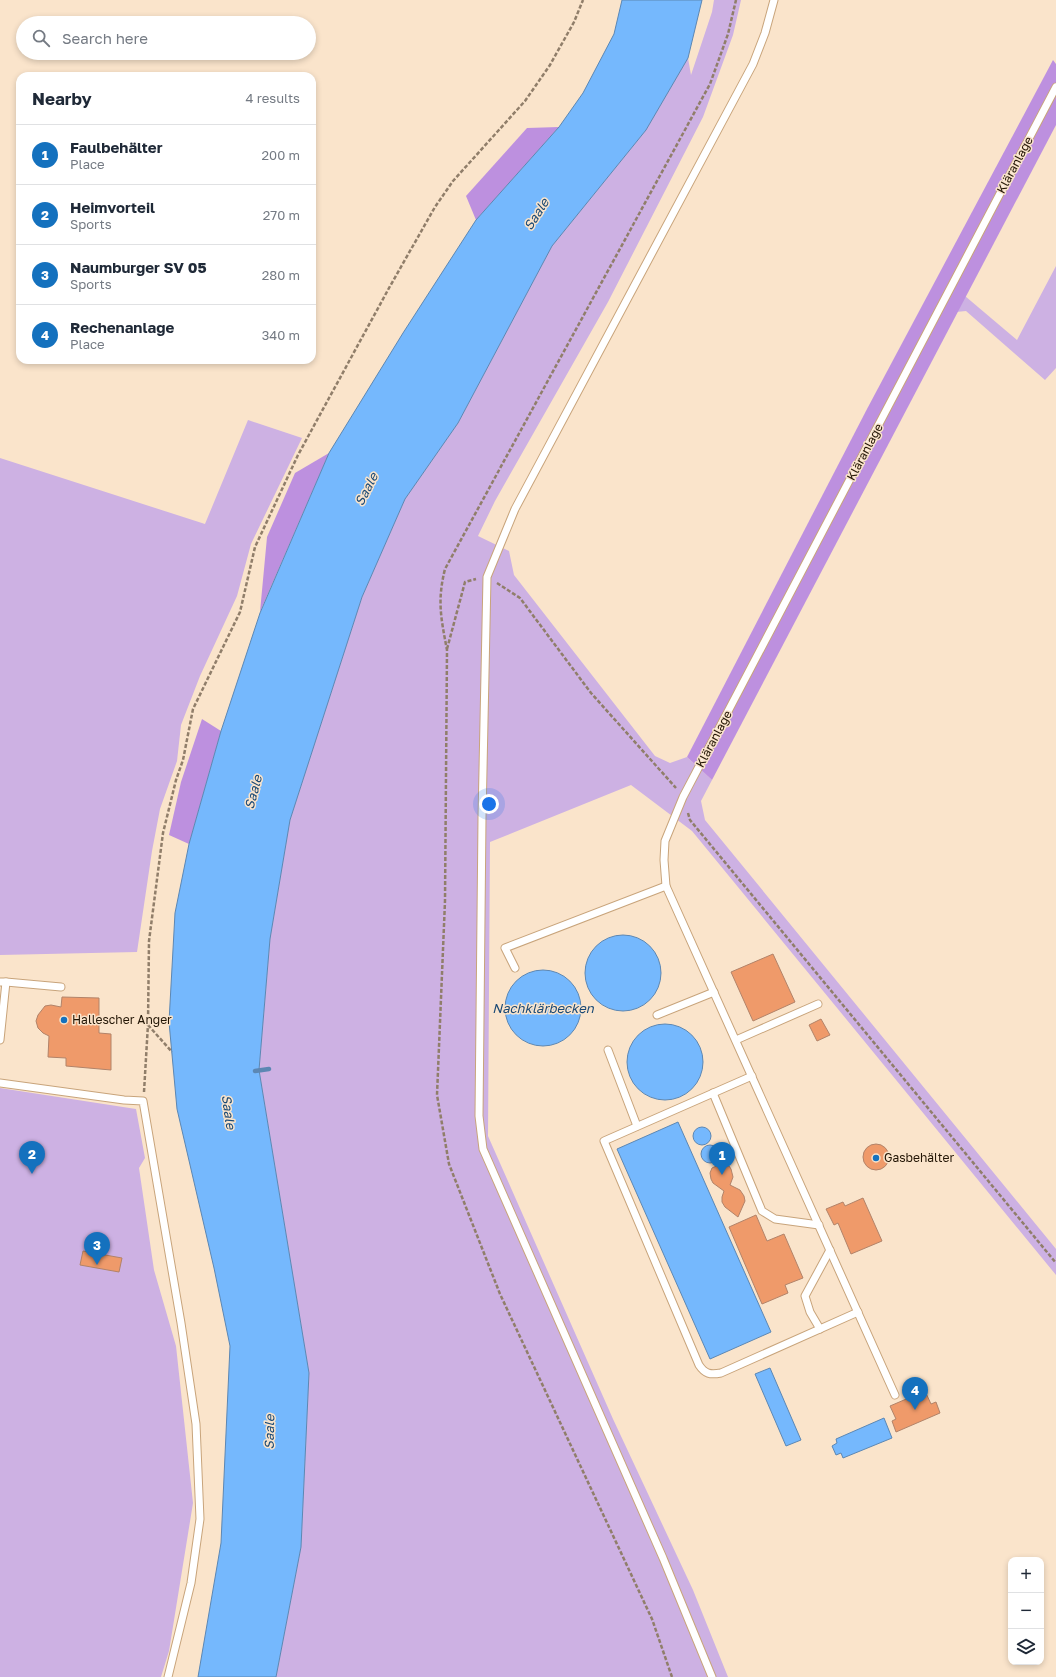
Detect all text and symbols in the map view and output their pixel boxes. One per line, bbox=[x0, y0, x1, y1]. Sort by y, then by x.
search box bbox=[16, 16, 316, 60]
icon: search bbox=[30, 27, 52, 49]
text: Search here bbox=[62, 29, 148, 47]
text: Nearby bbox=[32, 88, 92, 109]
text: 4 results bbox=[246, 90, 300, 106]
street label: Kläranlage bbox=[993, 134, 1036, 196]
text: Faulbehälter bbox=[70, 138, 163, 156]
text: 1 bbox=[42, 147, 48, 163]
text: 200 m bbox=[262, 147, 300, 163]
text: Place bbox=[70, 156, 105, 172]
water label: Saale bbox=[520, 194, 553, 233]
text: Heimvorteil bbox=[70, 198, 155, 216]
text: 2 bbox=[41, 207, 49, 223]
text: 270 m bbox=[263, 207, 300, 223]
text: Sports bbox=[70, 216, 112, 232]
text: Naumburger SV 05 bbox=[70, 258, 207, 276]
text: 3 bbox=[41, 267, 49, 283]
text: 280 m bbox=[262, 267, 300, 283]
text: Sports bbox=[70, 276, 112, 292]
text: Rechenanlage bbox=[70, 318, 174, 336]
text: 4 bbox=[41, 327, 49, 343]
text: 340 m bbox=[262, 327, 300, 343]
text: Place bbox=[70, 336, 105, 352]
street label: Kläranlage bbox=[843, 421, 886, 483]
water label: Saale bbox=[351, 469, 382, 508]
street label: Kläranlage bbox=[692, 708, 735, 770]
water label: Saale bbox=[241, 772, 266, 811]
your location bbox=[479, 794, 499, 814]
water label: Nachklärbecken bbox=[492, 1000, 595, 1016]
place label: Hallescher Anger bbox=[72, 1012, 172, 1027]
marker: Hallescher Anger bbox=[59, 1015, 69, 1025]
water label: Saale bbox=[219, 1094, 240, 1132]
pin: 2 bbox=[19, 1141, 45, 1174]
pin: 1 bbox=[709, 1142, 735, 1175]
place label: Gasbehälter bbox=[884, 1150, 954, 1165]
marker: Gasbehälter bbox=[871, 1153, 881, 1163]
pin: 3 bbox=[84, 1232, 110, 1265]
pin: 4 bbox=[902, 1377, 928, 1410]
water label: Saale bbox=[261, 1413, 277, 1449]
map controls bbox=[1008, 1557, 1044, 1665]
button: + bbox=[1008, 1557, 1044, 1593]
button: − bbox=[1008, 1593, 1044, 1629]
button: layers bbox=[1008, 1629, 1044, 1665]

